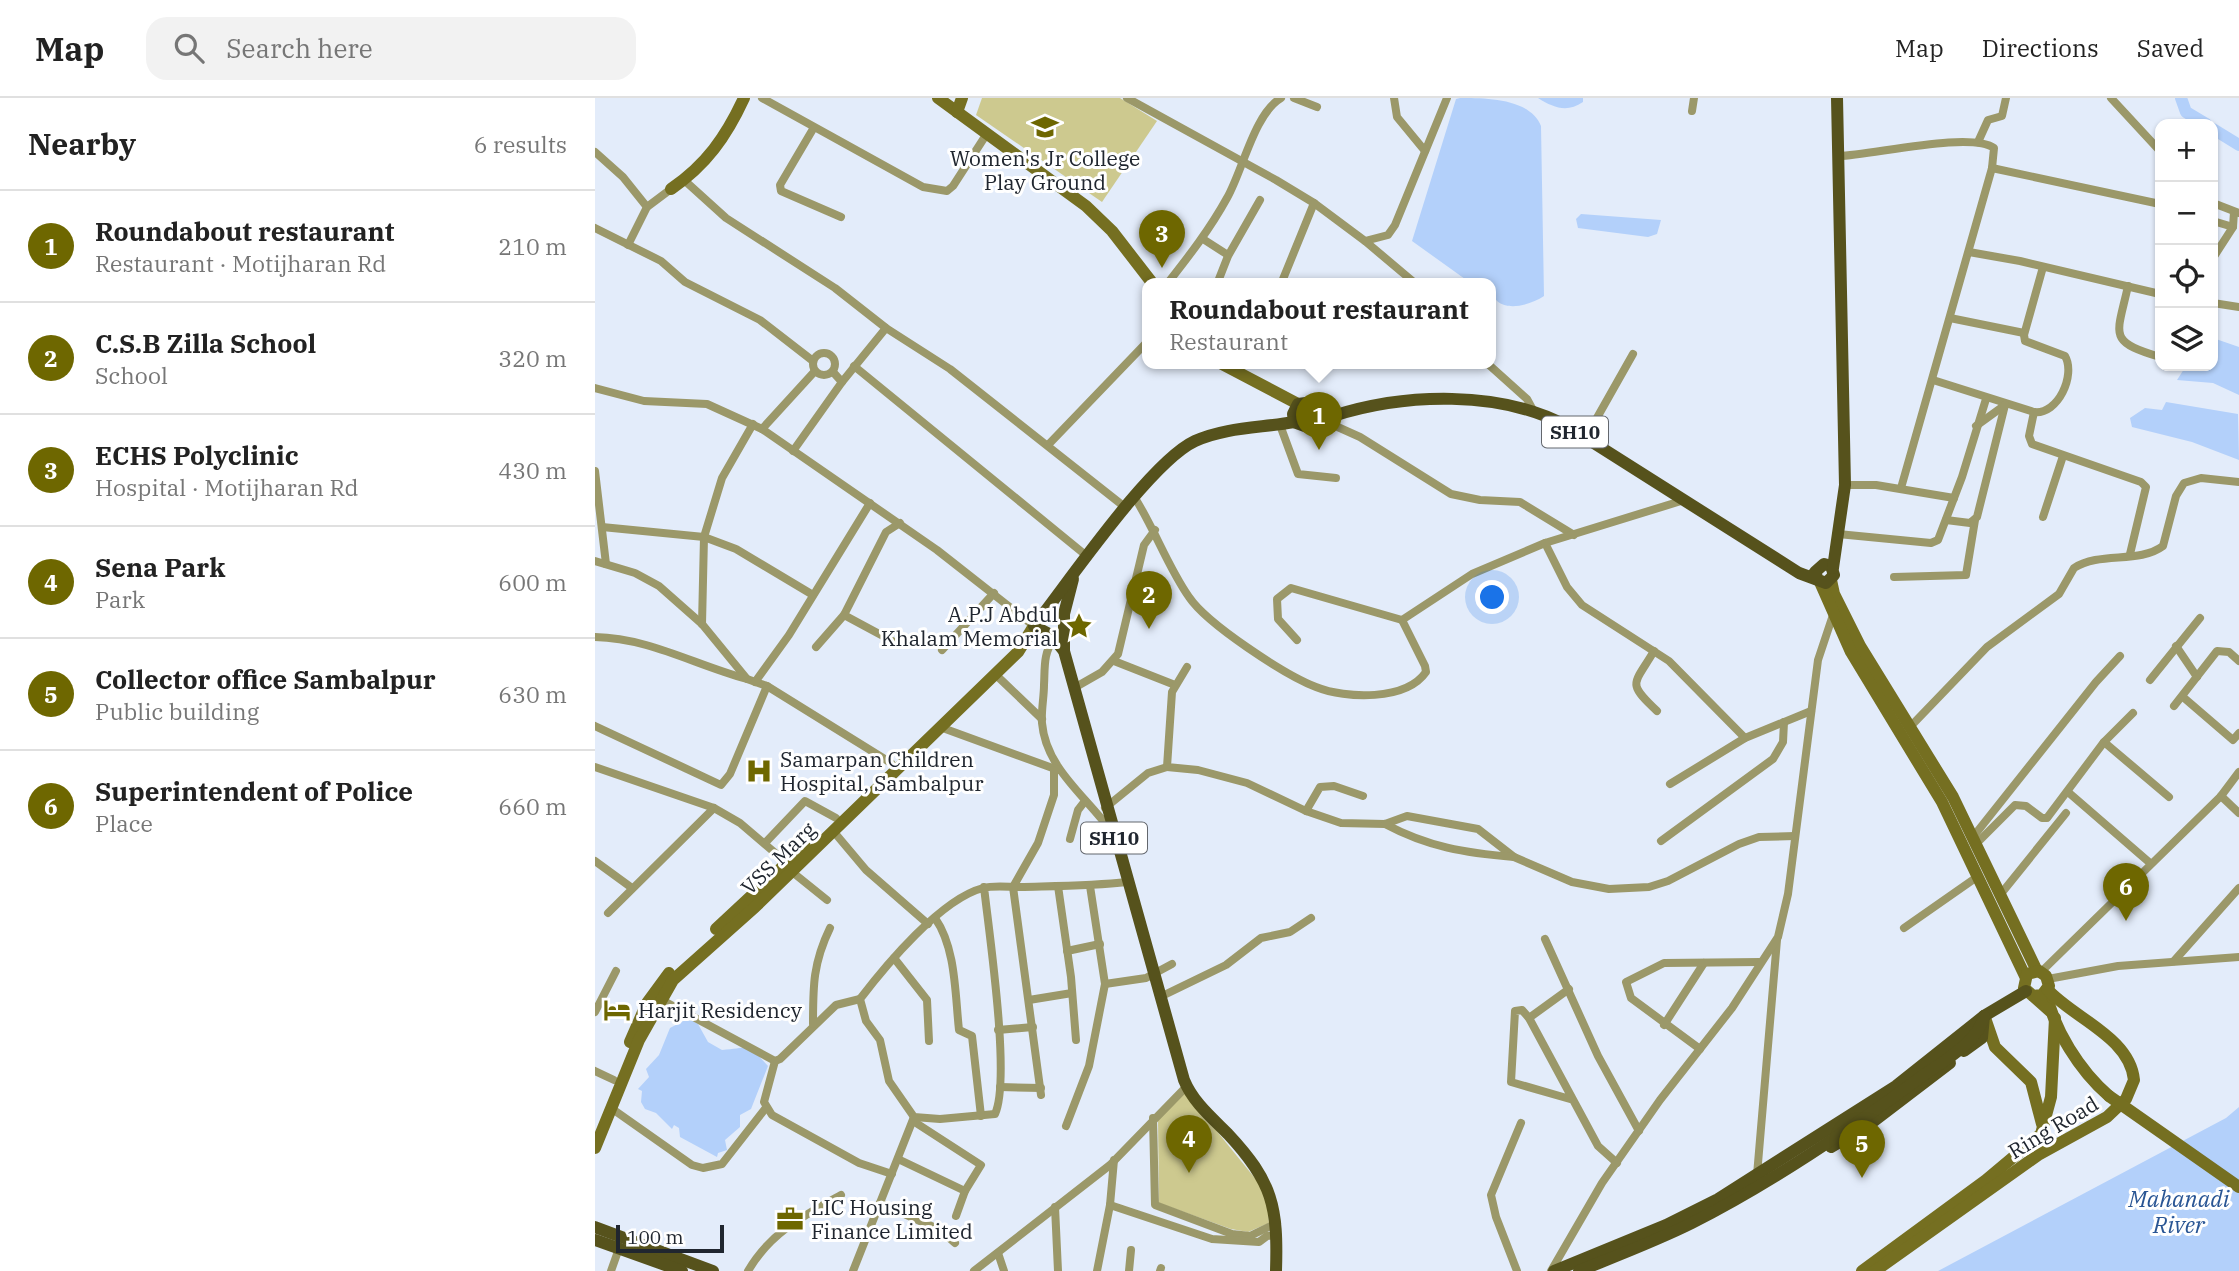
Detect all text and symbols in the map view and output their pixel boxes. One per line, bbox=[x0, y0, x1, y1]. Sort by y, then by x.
search box bbox=[146, 17, 636, 80]
text: Map bbox=[35, 27, 104, 70]
icon: search bbox=[170, 29, 208, 67]
text: Search here bbox=[226, 31, 373, 65]
text: Map bbox=[1895, 32, 1944, 64]
text: Directions bbox=[1982, 32, 2099, 64]
text: Saved bbox=[2137, 32, 2204, 64]
school or university icon: Women's Jr College Play Ground bbox=[1030, 112, 1060, 142]
map controls bbox=[2155, 119, 2218, 371]
button: + bbox=[2155, 119, 2218, 182]
text: Nearby bbox=[28, 124, 136, 163]
text: 6 results bbox=[474, 129, 567, 159]
place label: Women's Jr College Play Ground bbox=[950, 144, 1140, 196]
button: − bbox=[2155, 182, 2218, 245]
pin: 3 bbox=[1139, 210, 1185, 268]
text: Roundabout restaurant bbox=[95, 214, 395, 248]
text: 1 bbox=[44, 231, 58, 261]
text: 210 m bbox=[498, 231, 567, 261]
button: locate bbox=[2155, 245, 2218, 308]
text: Restaurant · Motijharan Rd bbox=[95, 248, 386, 278]
popup bbox=[1142, 278, 1496, 369]
text: Roundabout restaurant bbox=[1169, 292, 1469, 326]
button: layers bbox=[2155, 308, 2218, 371]
text: C.S.B Zilla School bbox=[95, 326, 316, 360]
text: Restaurant bbox=[1169, 326, 1288, 356]
text: 2 bbox=[44, 343, 58, 373]
text: 320 m bbox=[498, 343, 567, 373]
text: School bbox=[95, 360, 168, 390]
pin: 1 bbox=[1296, 392, 1342, 450]
road number: SH10 bbox=[1542, 416, 1608, 448]
text: ECHS Polyclinic bbox=[95, 438, 299, 472]
text: 3 bbox=[44, 455, 58, 485]
text: 430 m bbox=[498, 455, 567, 485]
text: Hospital · Motijharan Rd bbox=[95, 472, 359, 502]
text: Sena Park bbox=[95, 550, 225, 584]
text: 4 bbox=[44, 567, 58, 597]
text: 600 m bbox=[498, 567, 567, 597]
pin: 2 bbox=[1126, 571, 1172, 629]
your location bbox=[1475, 580, 1509, 614]
text: Park bbox=[95, 584, 145, 614]
place label: A.P.J Abdul Khalam Memorial bbox=[881, 600, 1058, 652]
place icon: A.P.J Abdul Khalam Memorial bbox=[1064, 611, 1094, 641]
text: Collector office Sambalpur bbox=[95, 662, 436, 696]
text: 5 bbox=[44, 679, 58, 709]
text: 630 m bbox=[498, 679, 567, 709]
text: Public building bbox=[95, 696, 259, 726]
place label: Samarpan Children Hospital, Sambalpur bbox=[780, 745, 984, 797]
hospital icon: Samarpan Children Hospital, Sambalpur bbox=[744, 756, 774, 786]
text: Superintendent of Police bbox=[95, 774, 413, 808]
text: 6 bbox=[44, 791, 58, 821]
text: 660 m bbox=[498, 791, 567, 821]
text: Place bbox=[95, 808, 153, 838]
street label: VSS Marg bbox=[735, 815, 822, 901]
road number: SH10 bbox=[1081, 822, 1147, 853]
pin: 6 bbox=[2103, 863, 2149, 921]
hotel icon: Harjit Residency bbox=[602, 995, 632, 1025]
place label: Harjit Residency bbox=[638, 996, 803, 1024]
street label: Ring Road bbox=[2003, 1089, 2103, 1165]
pin: 4 bbox=[1166, 1115, 1212, 1173]
pin: 5 bbox=[1839, 1120, 1885, 1178]
water label: Mahanadi River bbox=[2127, 1183, 2230, 1239]
place label: LIC Housing Finance Limited bbox=[811, 1193, 973, 1245]
office icon: LIC Housing Finance Limited bbox=[775, 1204, 805, 1234]
scale bar bbox=[616, 1222, 725, 1254]
text: 100 m bbox=[627, 1225, 684, 1249]

